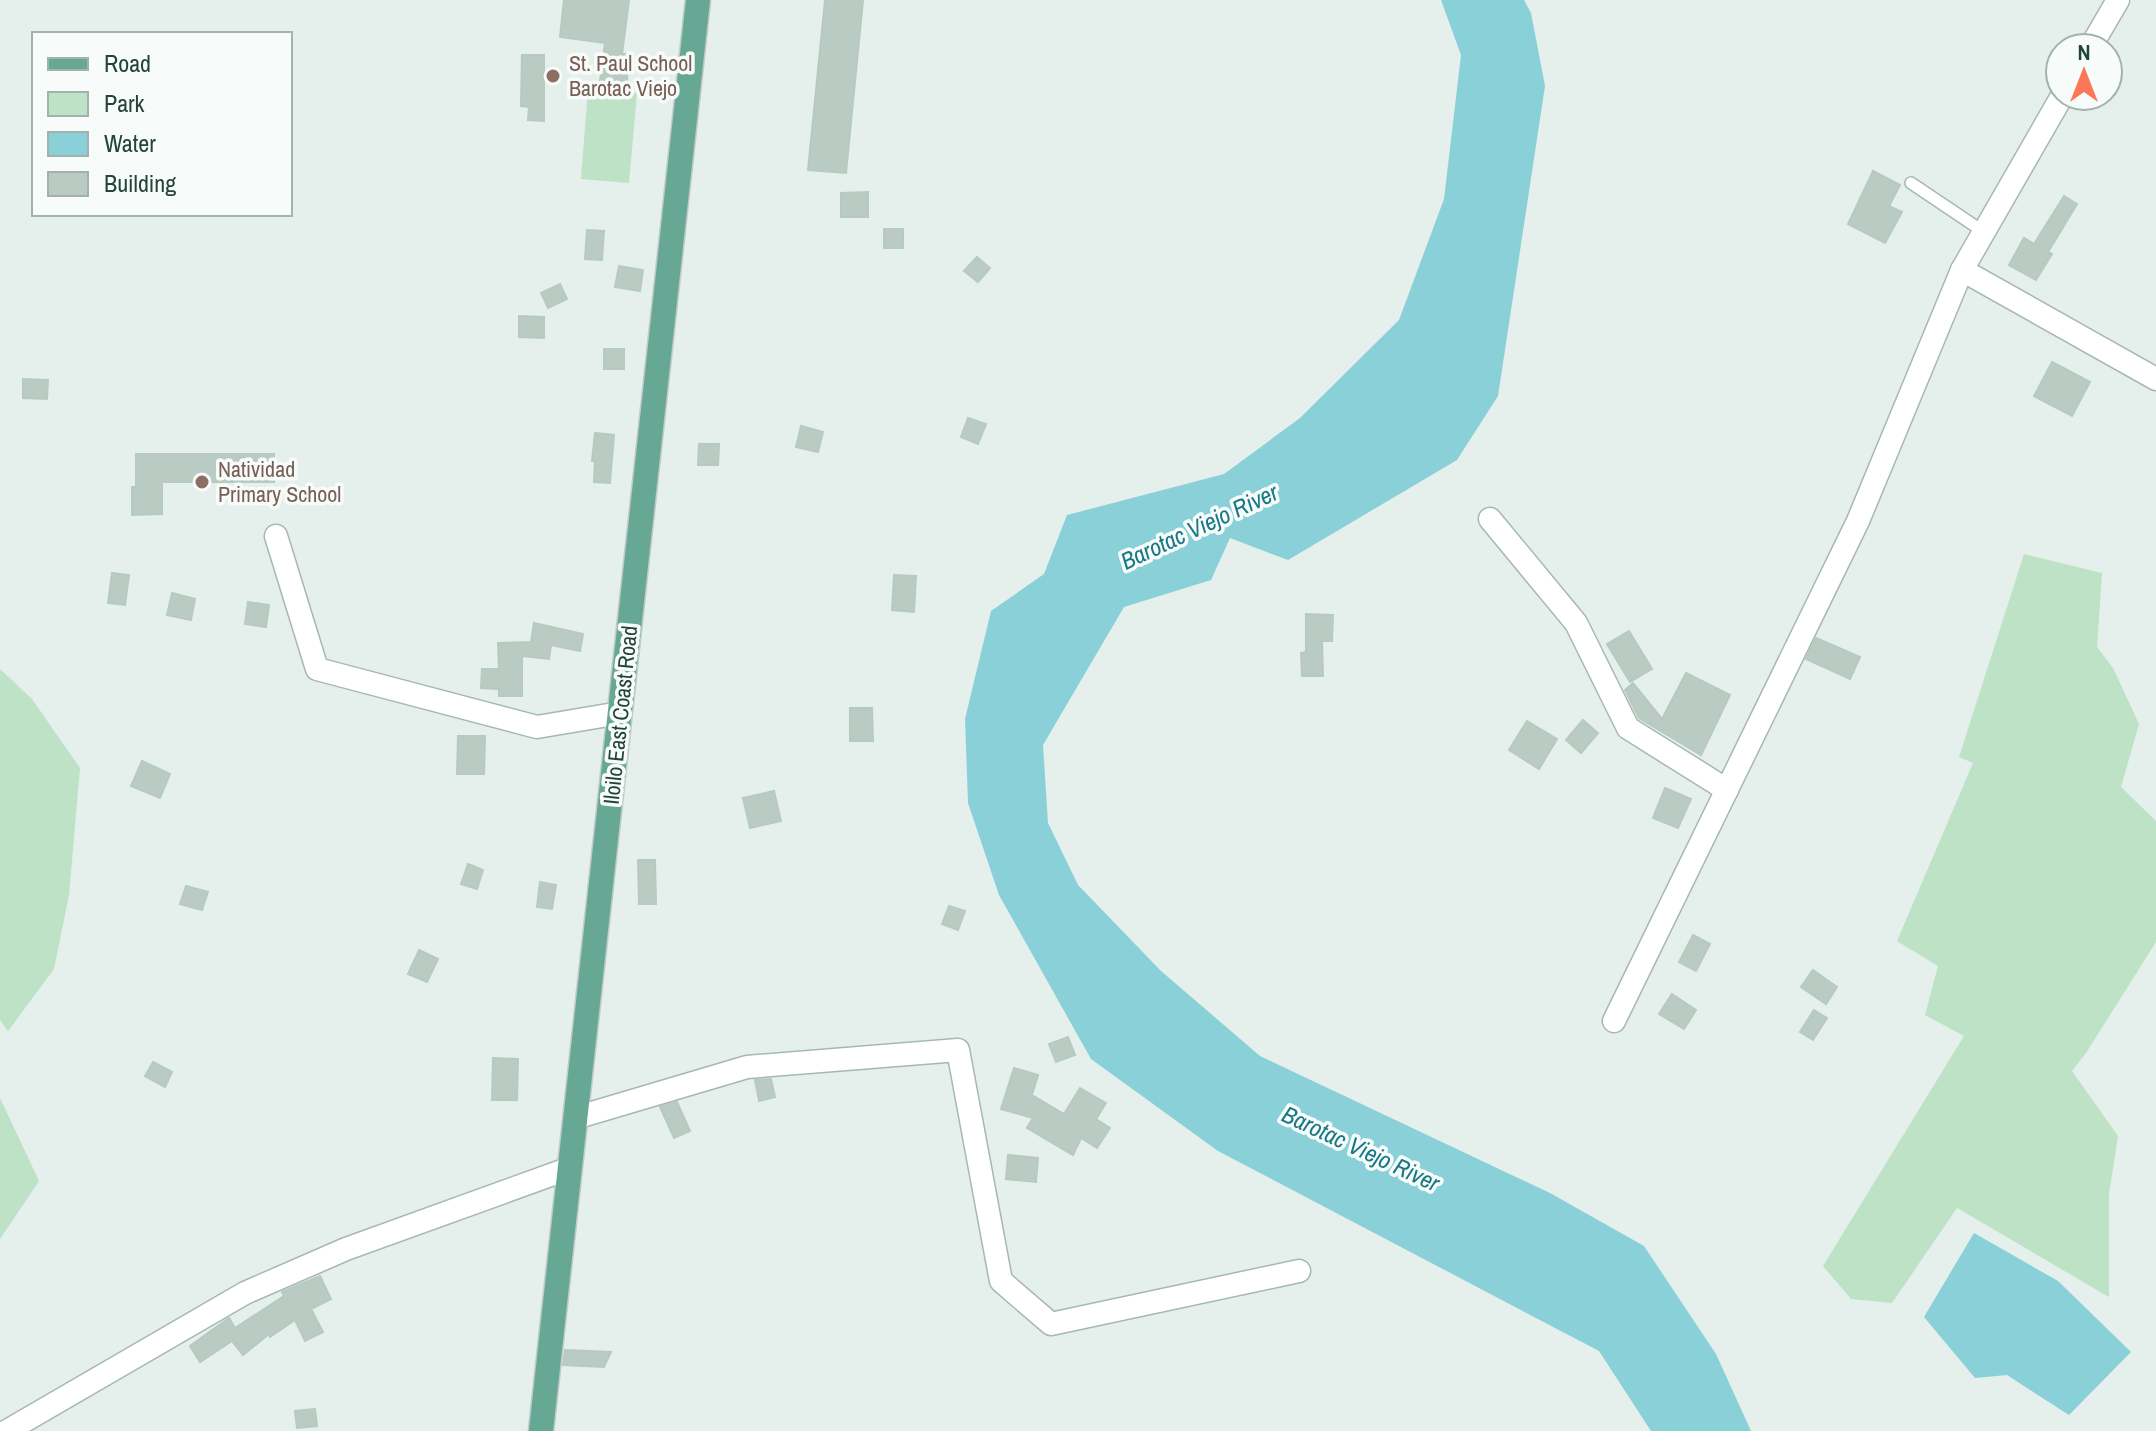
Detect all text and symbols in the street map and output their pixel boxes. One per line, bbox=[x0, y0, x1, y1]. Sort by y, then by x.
legend bbox=[32, 32, 292, 216]
north arrow bbox=[2044, 32, 2124, 112]
text: N bbox=[2077, 37, 2091, 67]
text: Road bbox=[104, 47, 151, 79]
place label: St. Paul School Barotac Viejo bbox=[569, 48, 692, 103]
marker: St. Paul School Barotac Viejo bbox=[544, 67, 562, 85]
text: Park bbox=[104, 87, 145, 119]
text: Water bbox=[104, 127, 156, 159]
text: Building bbox=[104, 167, 176, 199]
place label: Natividad Primary School bbox=[218, 454, 341, 509]
marker: Natividad Primary School bbox=[193, 473, 211, 491]
water label: Barotac Viejo River bbox=[1115, 475, 1284, 576]
street label: Iloilo East Coast Road bbox=[596, 624, 644, 806]
water label: Barotac Viejo River bbox=[1277, 1098, 1446, 1199]

